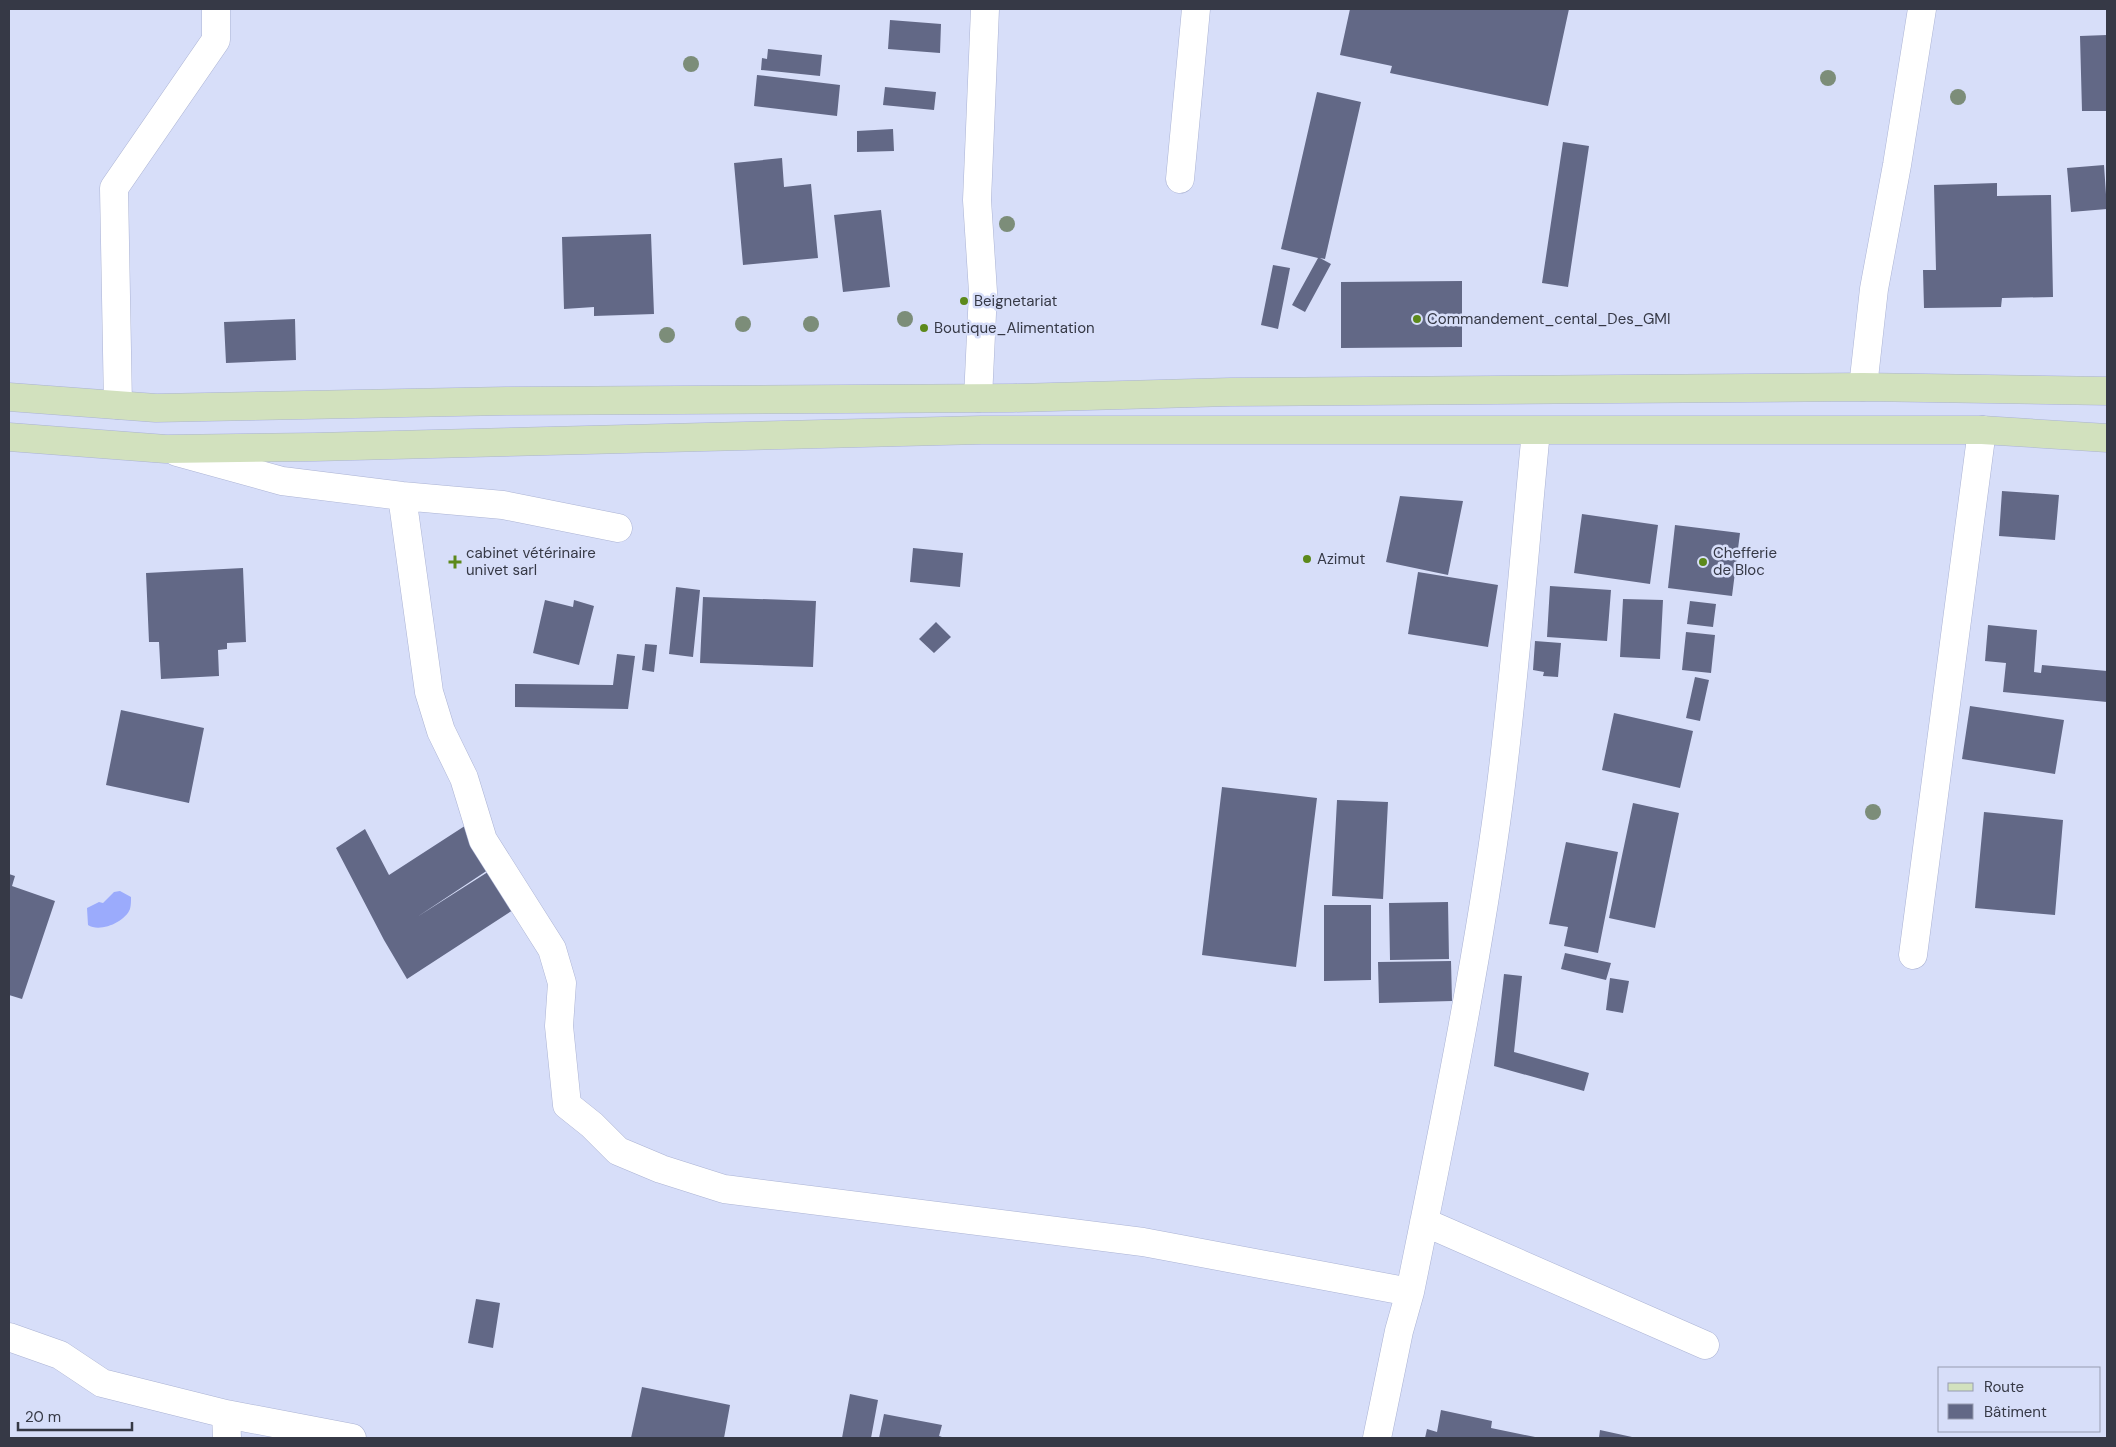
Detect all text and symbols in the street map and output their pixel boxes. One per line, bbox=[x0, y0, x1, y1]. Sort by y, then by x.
place label: Beignetariat bbox=[974, 291, 1058, 311]
marker: Beignetariat bbox=[958, 295, 970, 307]
place label: Commandement_cental_Des_GMI bbox=[1427, 309, 1670, 329]
marker: Commandement_cental_Des_GMI bbox=[1411, 313, 1423, 325]
place label: Boutique_Alimentation bbox=[934, 318, 1095, 338]
marker: Boutique_Alimentation bbox=[918, 322, 930, 334]
place label: cabinet vétérinaire univet sarl bbox=[466, 543, 596, 580]
place label: Chefferie de Bloc bbox=[1713, 543, 1777, 580]
place label: Azimut bbox=[1317, 549, 1365, 569]
marker: Azimut bbox=[1301, 553, 1313, 565]
marker: cabinet vétérinaire univet sarl bbox=[448, 555, 462, 569]
marker: Chefferie de Bloc bbox=[1697, 556, 1709, 568]
legend bbox=[1938, 1367, 2101, 1432]
text: Route bbox=[1984, 1377, 2024, 1397]
scale bar bbox=[18, 1400, 131, 1432]
text: Bâtiment bbox=[1984, 1402, 2047, 1422]
text: 20 m bbox=[25, 1407, 61, 1427]

